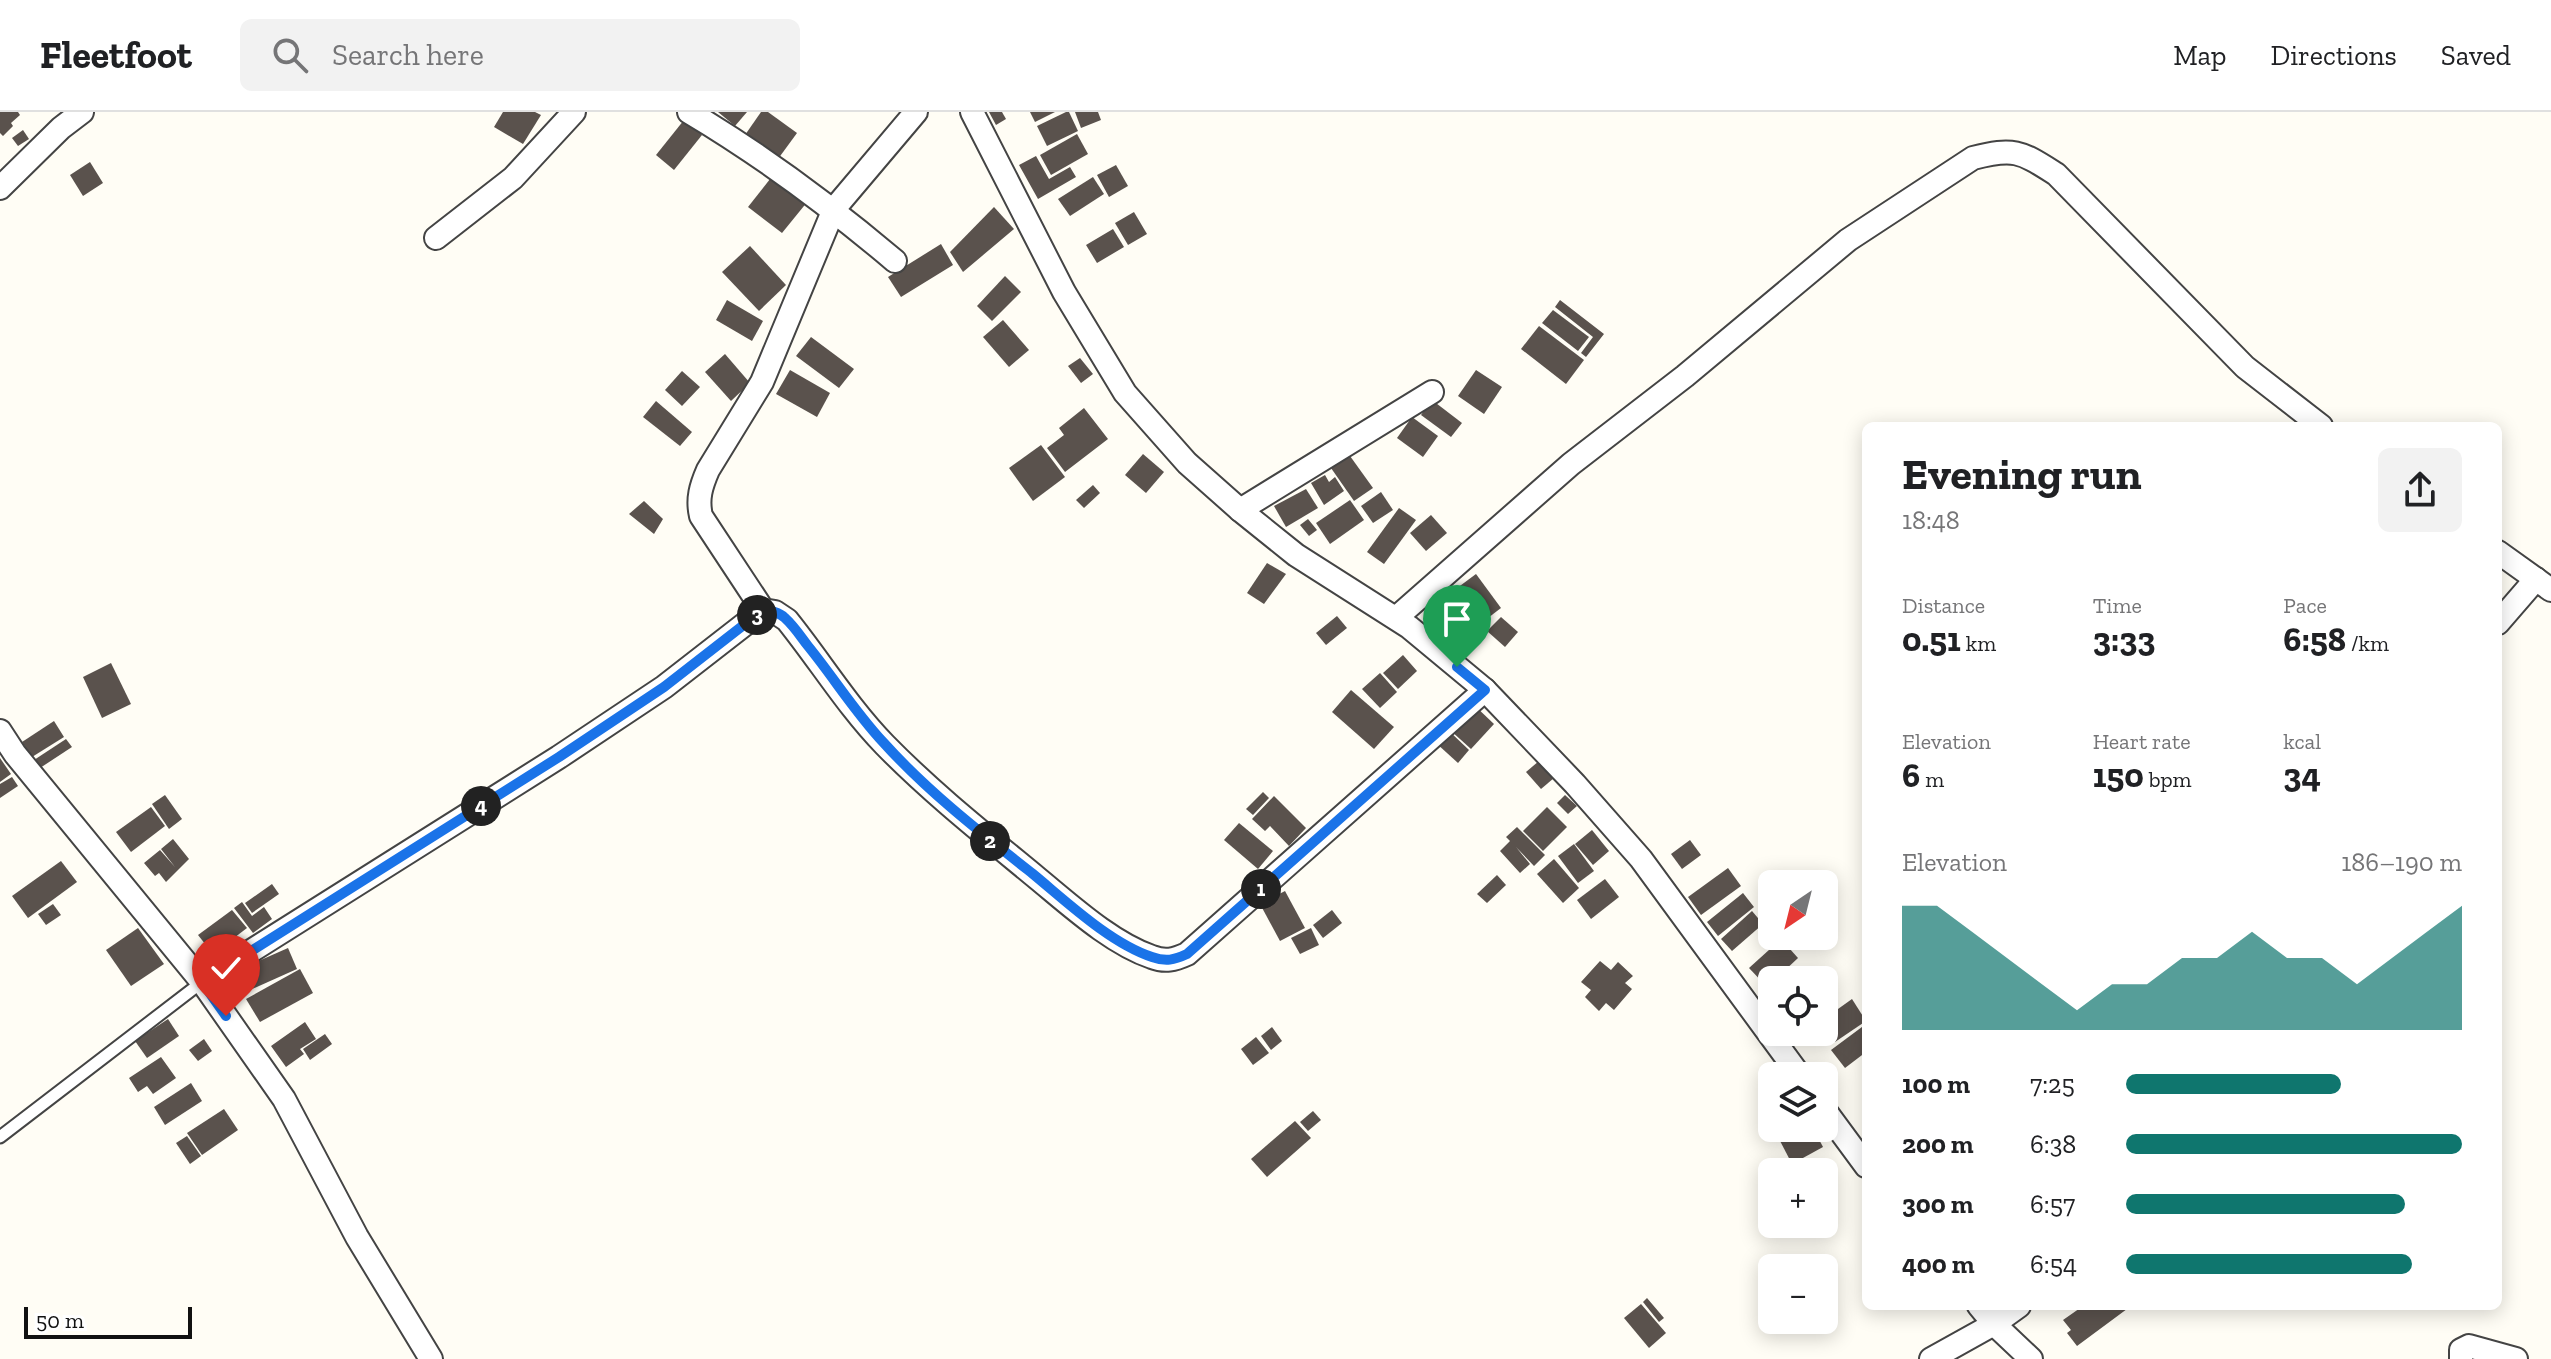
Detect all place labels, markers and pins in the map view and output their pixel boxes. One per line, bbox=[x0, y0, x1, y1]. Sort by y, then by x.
pin bbox=[1423, 585, 1491, 667]
pin: 3 bbox=[737, 595, 777, 635]
pin: 4 bbox=[461, 786, 501, 826]
pin: 2 bbox=[970, 821, 1010, 861]
pin: 1 bbox=[1241, 869, 1281, 909]
pin bbox=[192, 934, 260, 1016]

